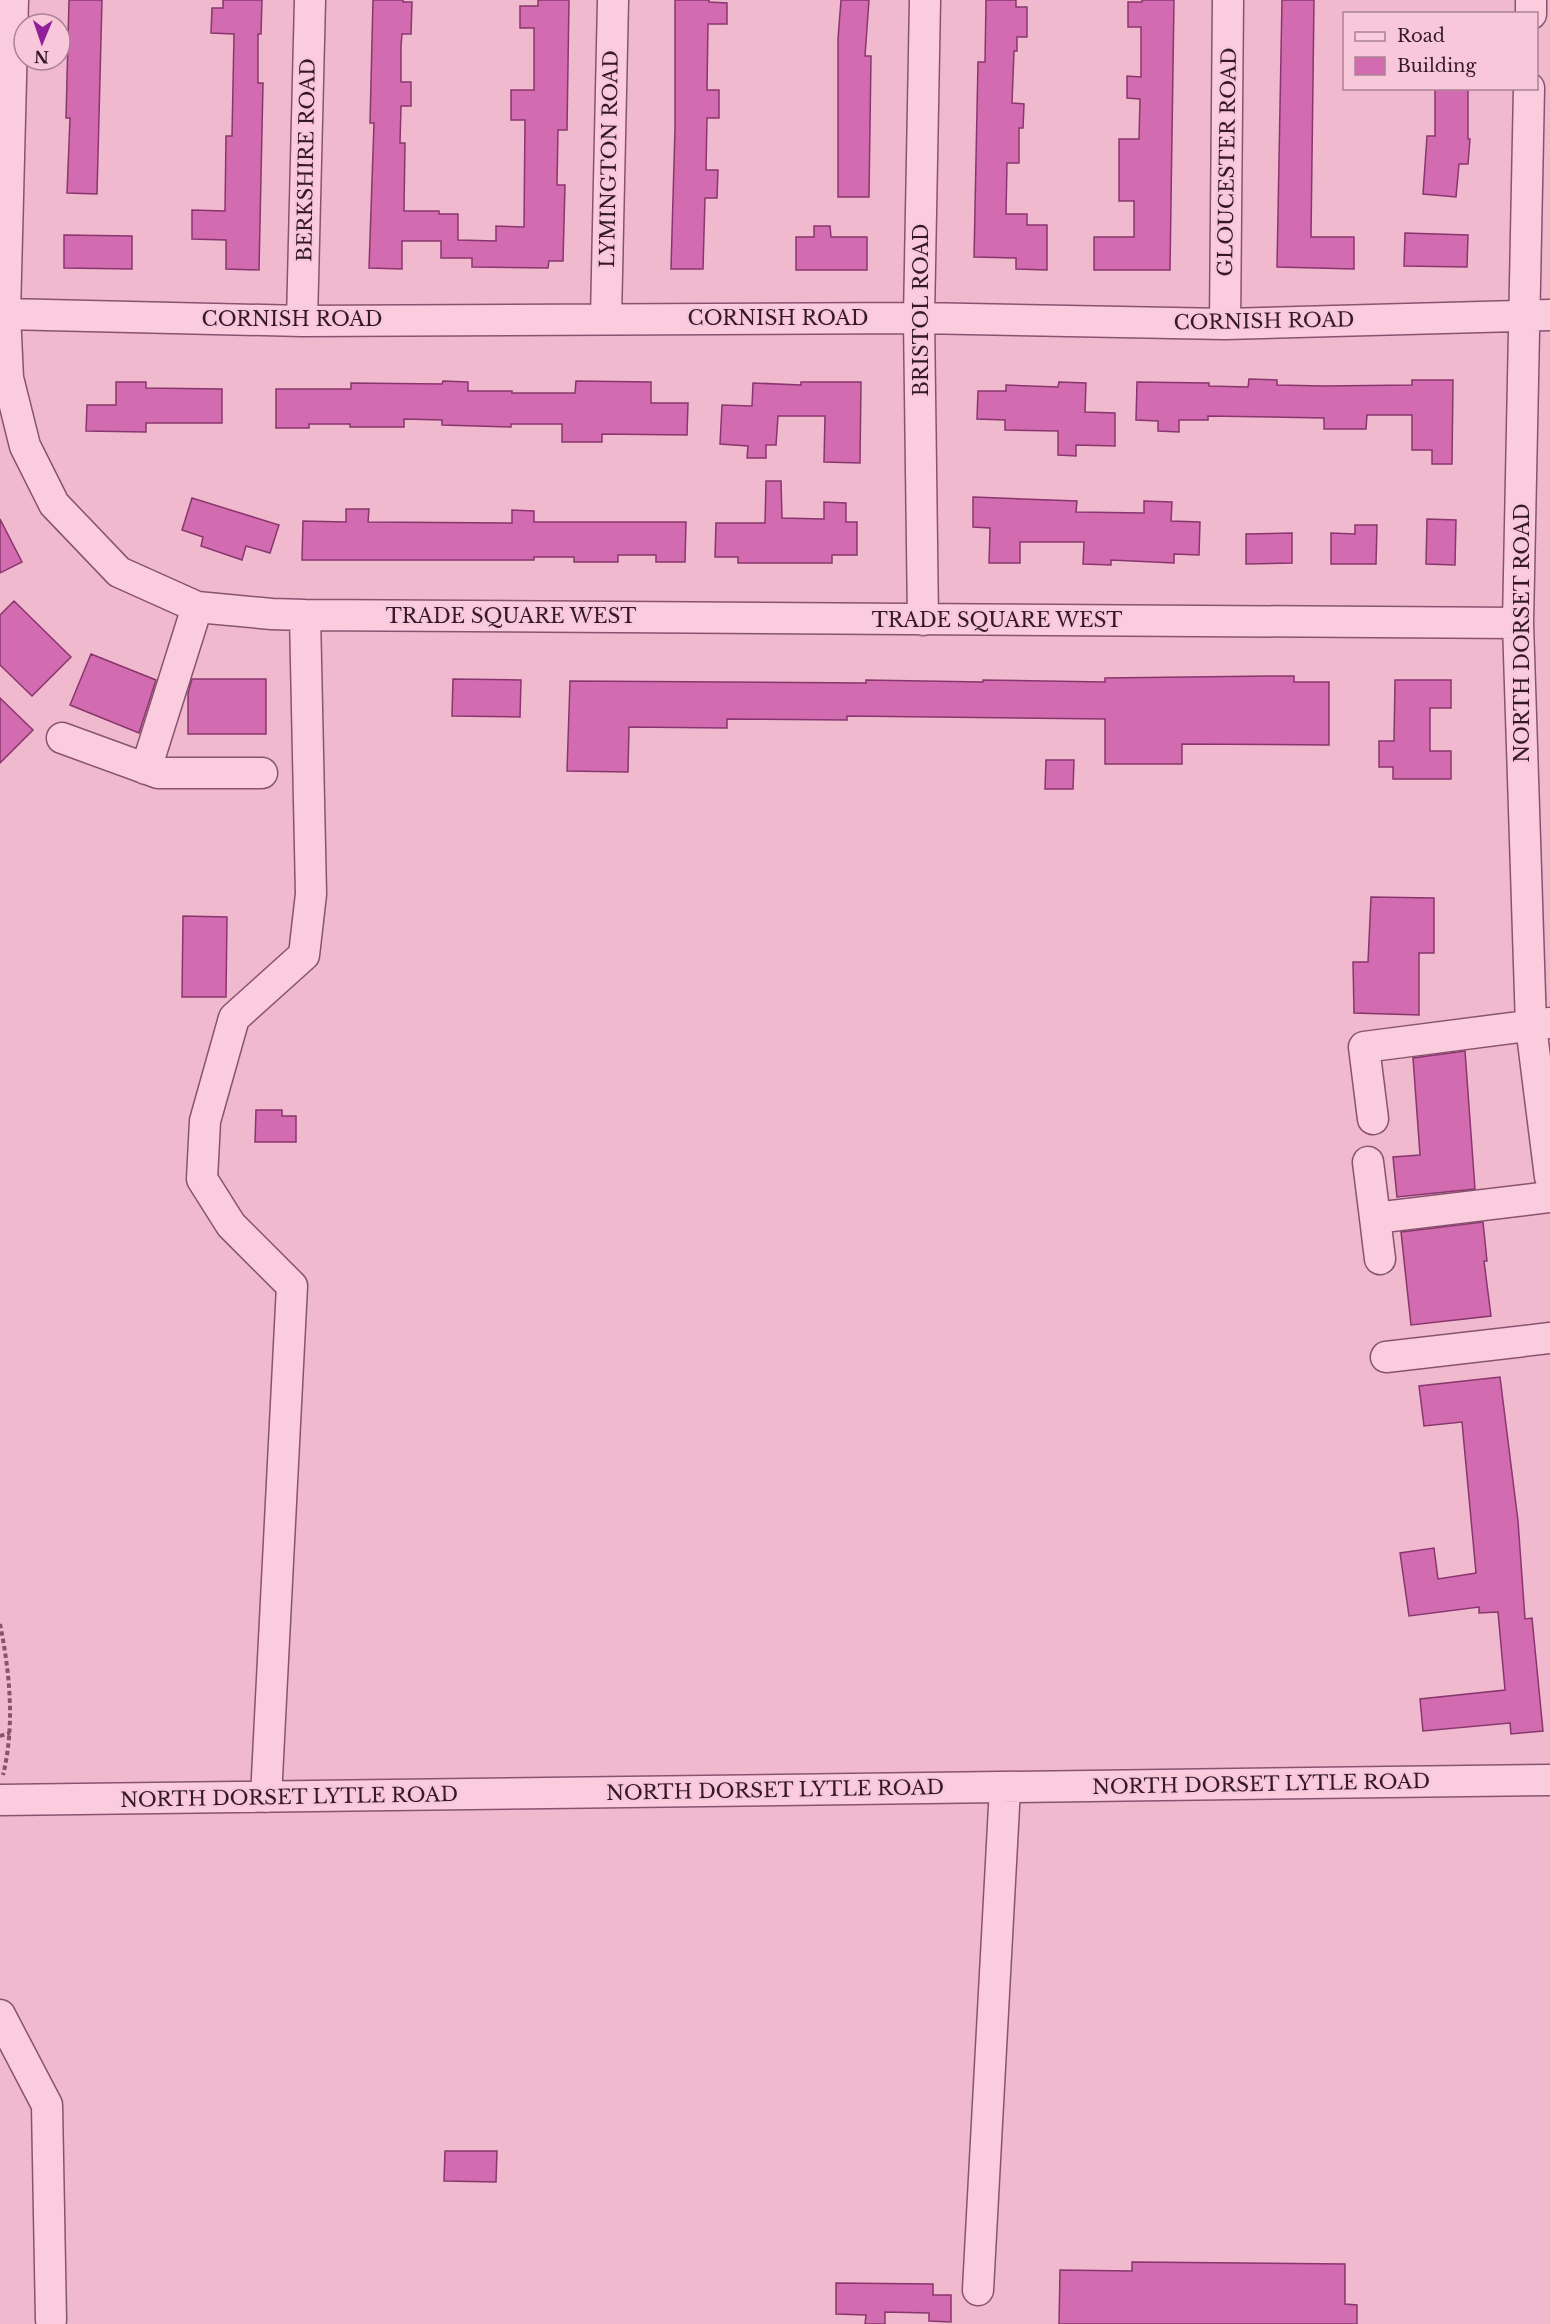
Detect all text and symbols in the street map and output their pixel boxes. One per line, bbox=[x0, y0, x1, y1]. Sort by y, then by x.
north arrow bbox=[12, 12, 72, 72]
legend bbox=[1343, 12, 1538, 90]
text: Road bbox=[1397, 25, 1445, 47]
text: N bbox=[34, 47, 49, 67]
street label: GLOUCESTER ROAD bbox=[1213, 47, 1241, 277]
street label: LYMINGTON ROAD bbox=[595, 50, 623, 268]
text: Building bbox=[1397, 55, 1476, 77]
street label: BERKSHIRE ROAD bbox=[292, 58, 320, 262]
street label: BRISTOL ROAD bbox=[909, 223, 933, 397]
street label: CORNISH ROAD bbox=[688, 306, 868, 330]
street label: CORNISH ROAD bbox=[202, 307, 382, 331]
street label: CORNISH ROAD bbox=[1173, 307, 1355, 335]
street label: NORTH DORSET ROAD bbox=[1510, 503, 1534, 763]
street label: TRADE SQUARE WEST bbox=[386, 604, 636, 628]
street label: TRADE SQUARE WEST bbox=[872, 608, 1122, 632]
street label: NORTH DORSET LYTLE ROAD bbox=[1092, 1769, 1430, 1799]
street label: NORTH DORSET LYTLE ROAD bbox=[606, 1775, 944, 1805]
street label: NORTH DORSET LYTLE ROAD bbox=[120, 1782, 458, 1812]

